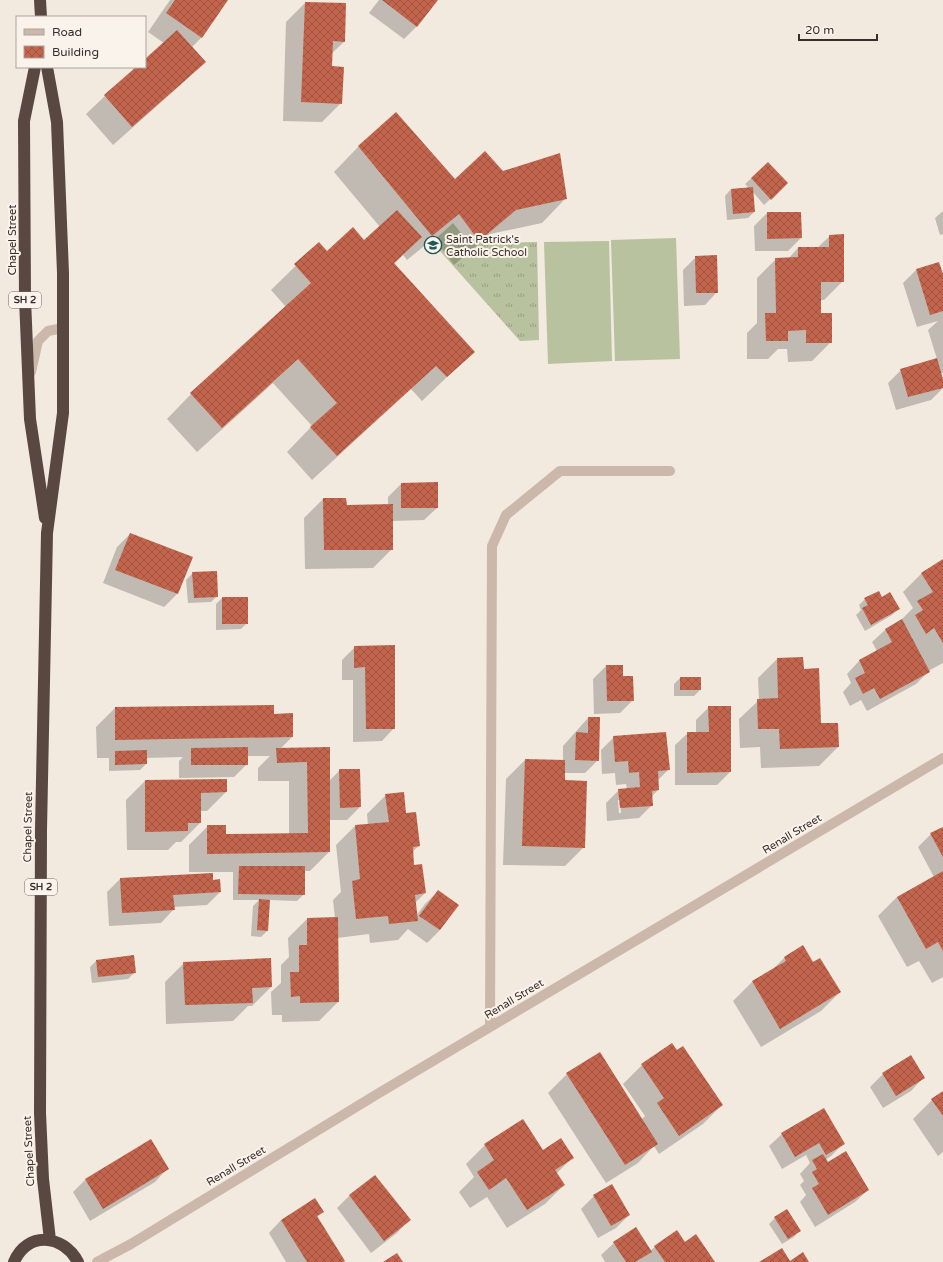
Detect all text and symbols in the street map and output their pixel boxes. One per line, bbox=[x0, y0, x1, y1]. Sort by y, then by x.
legend bbox=[16, 16, 146, 68]
scale bar bbox=[799, 16, 877, 42]
text: 20 m bbox=[805, 23, 834, 37]
text: Road bbox=[52, 25, 82, 39]
text: Building bbox=[52, 45, 99, 59]
street label: Chapel Street bbox=[6, 205, 19, 275]
place label: Saint Patrick's Catholic School bbox=[446, 233, 527, 259]
school or university icon: Saint Patrick's Catholic School bbox=[423, 235, 443, 255]
road number: SH 2 bbox=[9, 292, 41, 308]
street label: Chapel Street bbox=[21, 792, 35, 862]
street label: Renall Street bbox=[760, 811, 824, 857]
road number: SH 2 bbox=[25, 879, 57, 895]
street label: Renall Street bbox=[482, 976, 546, 1022]
street label: Chapel Street bbox=[21, 1115, 37, 1187]
street label: Renall Street bbox=[204, 1143, 268, 1189]

